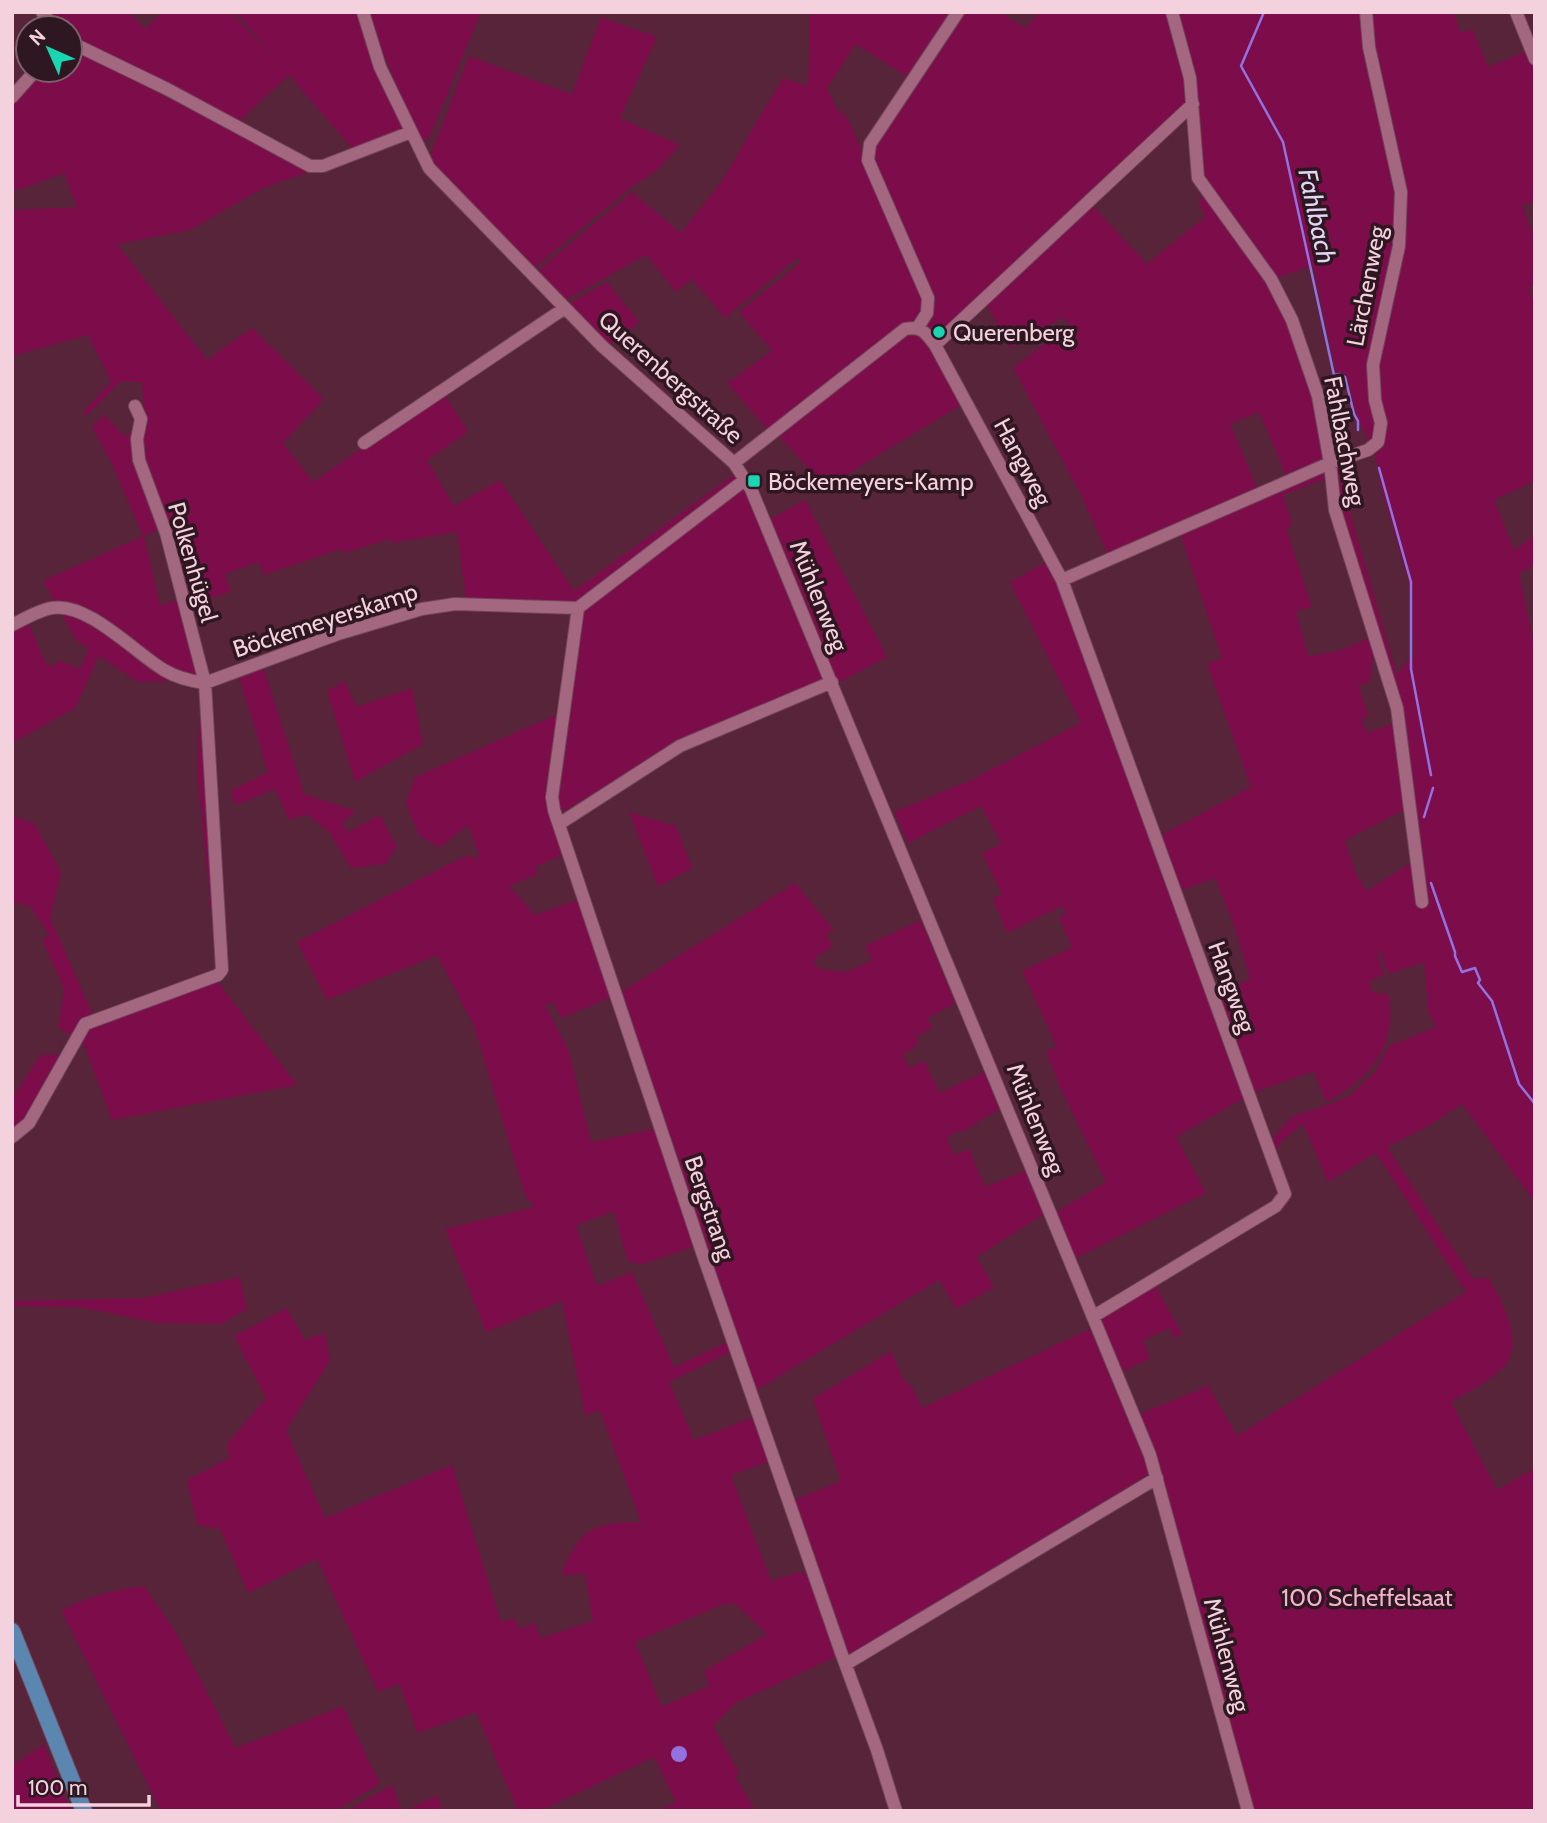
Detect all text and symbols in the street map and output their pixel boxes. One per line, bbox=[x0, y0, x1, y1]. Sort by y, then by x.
north arrow bbox=[14, 14, 84, 84]
text: N bbox=[24, 24, 50, 50]
water label: Fahlbach bbox=[1291, 165, 1343, 267]
street label: Lärchenweg bbox=[1340, 222, 1392, 349]
street label: Querenbergstraße bbox=[593, 305, 749, 449]
place label: Querenberg bbox=[953, 318, 1075, 347]
marker: Querenberg bbox=[931, 324, 947, 340]
street label: Fahlbachweg bbox=[1318, 374, 1372, 509]
street label: Hangweg bbox=[988, 413, 1059, 512]
place label: Böckemeyers-Kamp bbox=[768, 467, 974, 496]
marker: Böckemeyers-Kamp bbox=[746, 473, 762, 489]
street label: Polkenhügel bbox=[162, 499, 224, 626]
street label: Mühlenweg bbox=[784, 536, 855, 657]
street label: Böckemeyerskamp bbox=[229, 576, 421, 664]
street label: Hangweg bbox=[1202, 937, 1262, 1038]
street label: Mühlenweg bbox=[1001, 1059, 1072, 1180]
street label: Bergstrang bbox=[679, 1152, 742, 1265]
park label: 100 Scheffelsaat bbox=[1281, 1583, 1453, 1612]
street label: Mühlenweg bbox=[1198, 1595, 1256, 1716]
scale bar bbox=[18, 1764, 149, 1808]
text: 100 m bbox=[28, 1775, 87, 1800]

